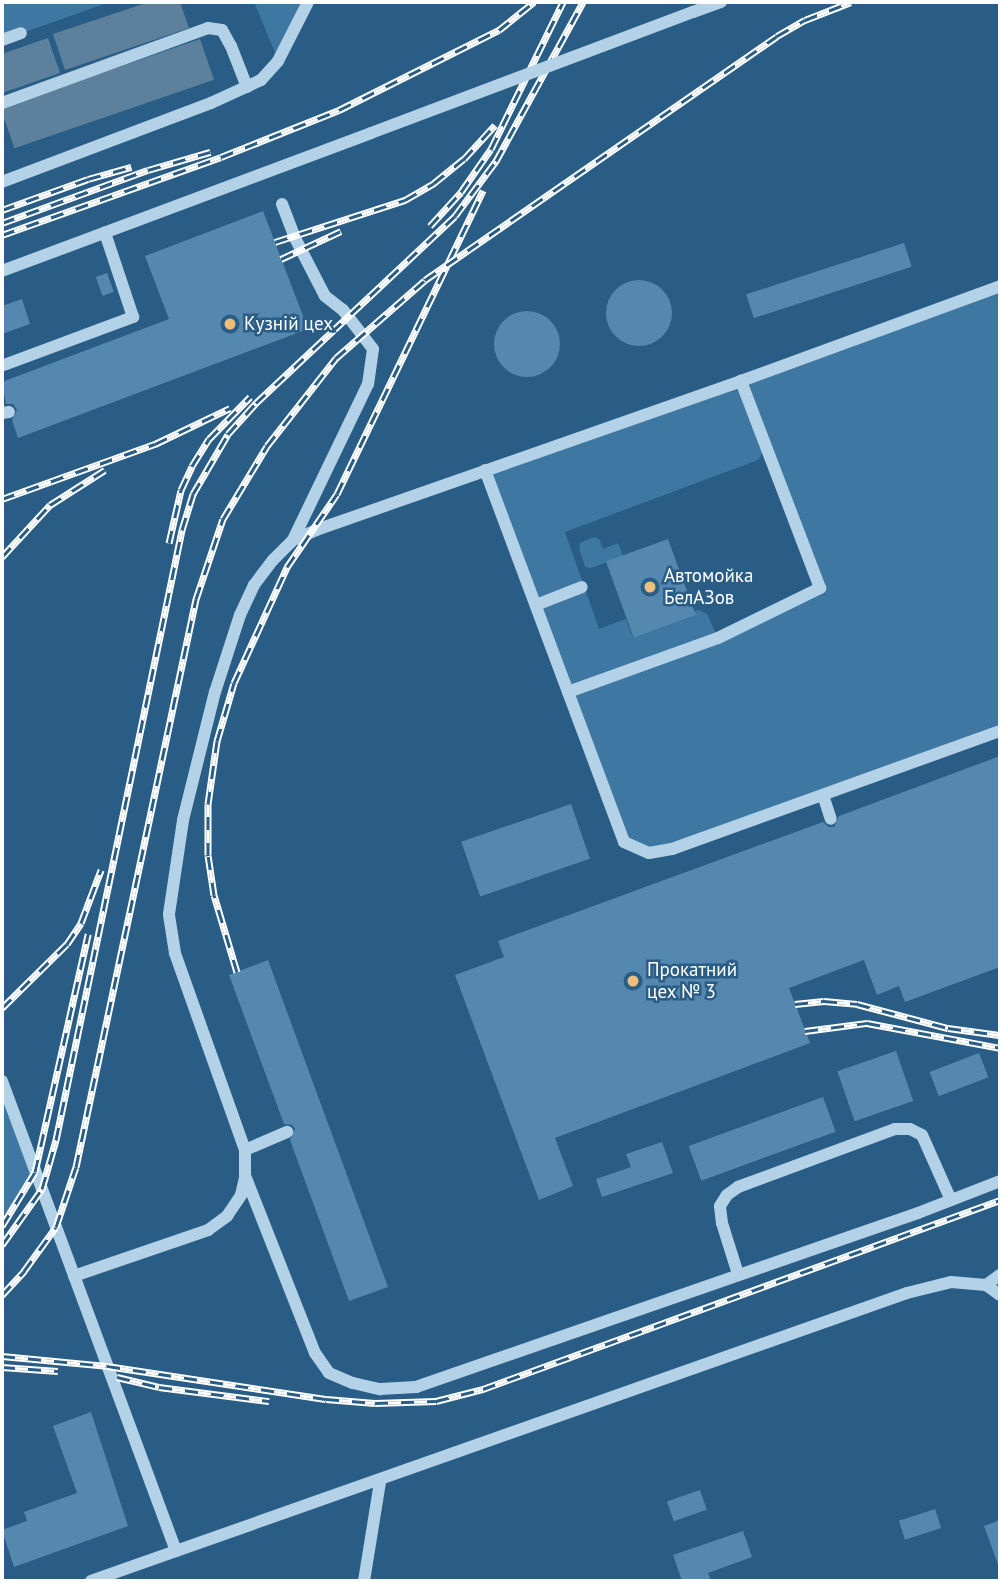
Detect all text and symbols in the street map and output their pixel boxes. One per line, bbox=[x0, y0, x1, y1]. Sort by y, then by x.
place label: Кузній цех bbox=[244, 313, 333, 335]
marker: Кузній цех bbox=[222, 316, 238, 332]
place label: Автомойка БелАЗов bbox=[664, 565, 753, 609]
marker: Автомойка БелАЗов bbox=[642, 579, 658, 595]
place label: Прокатний цех № 3 bbox=[647, 959, 737, 1003]
marker: Прокатний цех № 3 bbox=[625, 973, 641, 989]

